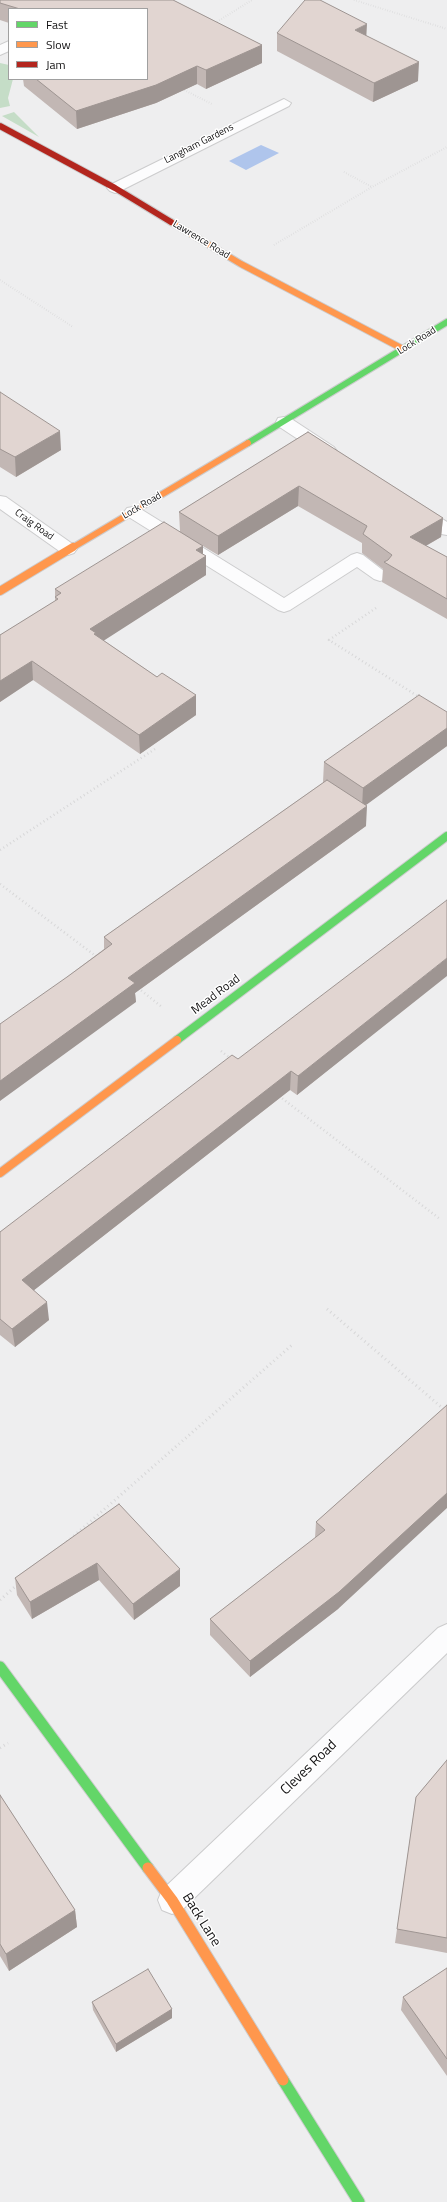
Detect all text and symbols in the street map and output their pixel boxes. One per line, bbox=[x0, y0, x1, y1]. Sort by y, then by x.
legend bbox=[8, 8, 148, 80]
text: Fast bbox=[46, 15, 68, 34]
text: Slow bbox=[46, 35, 71, 54]
text: Jam bbox=[46, 55, 66, 74]
street label: Langham Gardens bbox=[162, 121, 236, 167]
street label: Lawrence Road bbox=[170, 218, 232, 262]
street label: Lock Road bbox=[396, 325, 438, 357]
street label: Lock Road bbox=[120, 490, 164, 522]
street label: Craig Road bbox=[12, 507, 56, 543]
street label: Mead Road bbox=[189, 972, 243, 1018]
street label: Cleves Road bbox=[277, 1737, 341, 1799]
street label: Back Lane bbox=[178, 1890, 224, 1950]

